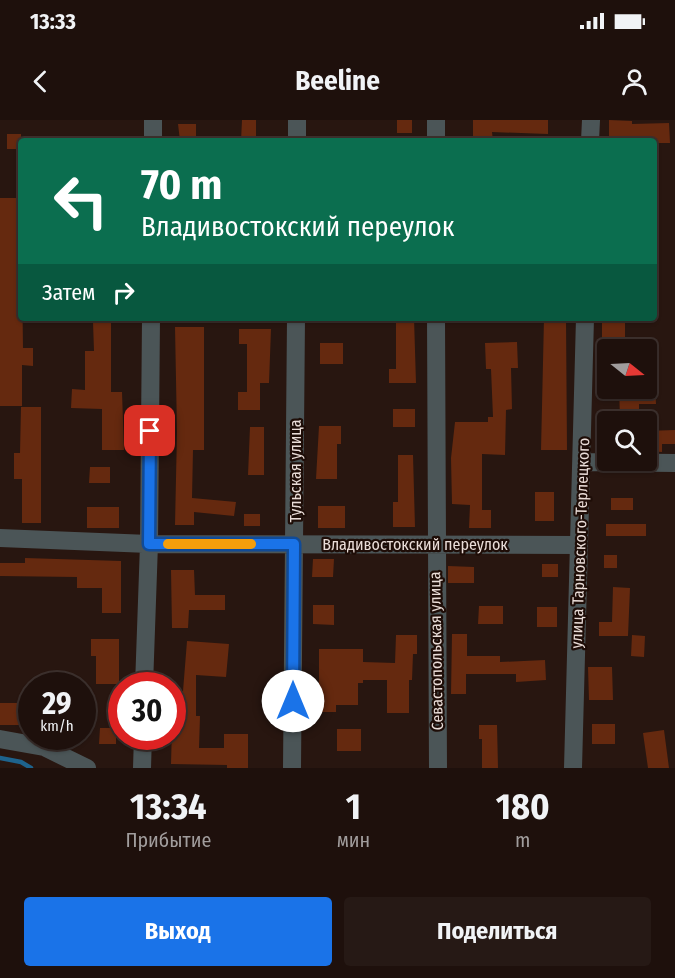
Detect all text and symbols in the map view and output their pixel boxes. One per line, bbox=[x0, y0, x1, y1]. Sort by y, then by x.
text: 13:33 bbox=[30, 8, 76, 35]
icon: back bbox=[24, 65, 57, 98]
text: Beeline bbox=[295, 65, 380, 97]
icon: person bbox=[618, 65, 651, 98]
text: 70 m bbox=[141, 160, 222, 210]
icon: left bbox=[42, 162, 120, 240]
text: Владивостокский переулок bbox=[141, 211, 454, 243]
icon: right bbox=[107, 276, 140, 309]
text: Затем bbox=[42, 279, 95, 306]
north arrow bbox=[597, 339, 657, 399]
map controls bbox=[597, 339, 657, 471]
pin bbox=[124, 405, 175, 456]
button: search bbox=[597, 411, 657, 471]
icon: arrive bbox=[133, 414, 166, 447]
street label: Тульская улица bbox=[286, 419, 305, 523]
street label: улица Тарновского-Терлецкого bbox=[567, 437, 593, 649]
street label: Владивостокский переулок bbox=[322, 535, 508, 554]
street label: Севастопольская улица bbox=[425, 571, 447, 731]
position arrow bbox=[261, 669, 325, 733]
speed limit sign: 30 bbox=[108, 672, 186, 750]
text: 29 bbox=[42, 686, 72, 722]
text: km/h bbox=[40, 717, 74, 735]
text: 13:34 bbox=[130, 785, 207, 829]
text: 1 bbox=[346, 785, 361, 829]
text: 180 bbox=[496, 785, 550, 829]
text: Прибытие bbox=[125, 828, 211, 852]
text: мин bbox=[337, 828, 370, 852]
text: m bbox=[515, 828, 530, 852]
button: Выход bbox=[24, 897, 332, 966]
button: Поделиться bbox=[344, 897, 651, 966]

